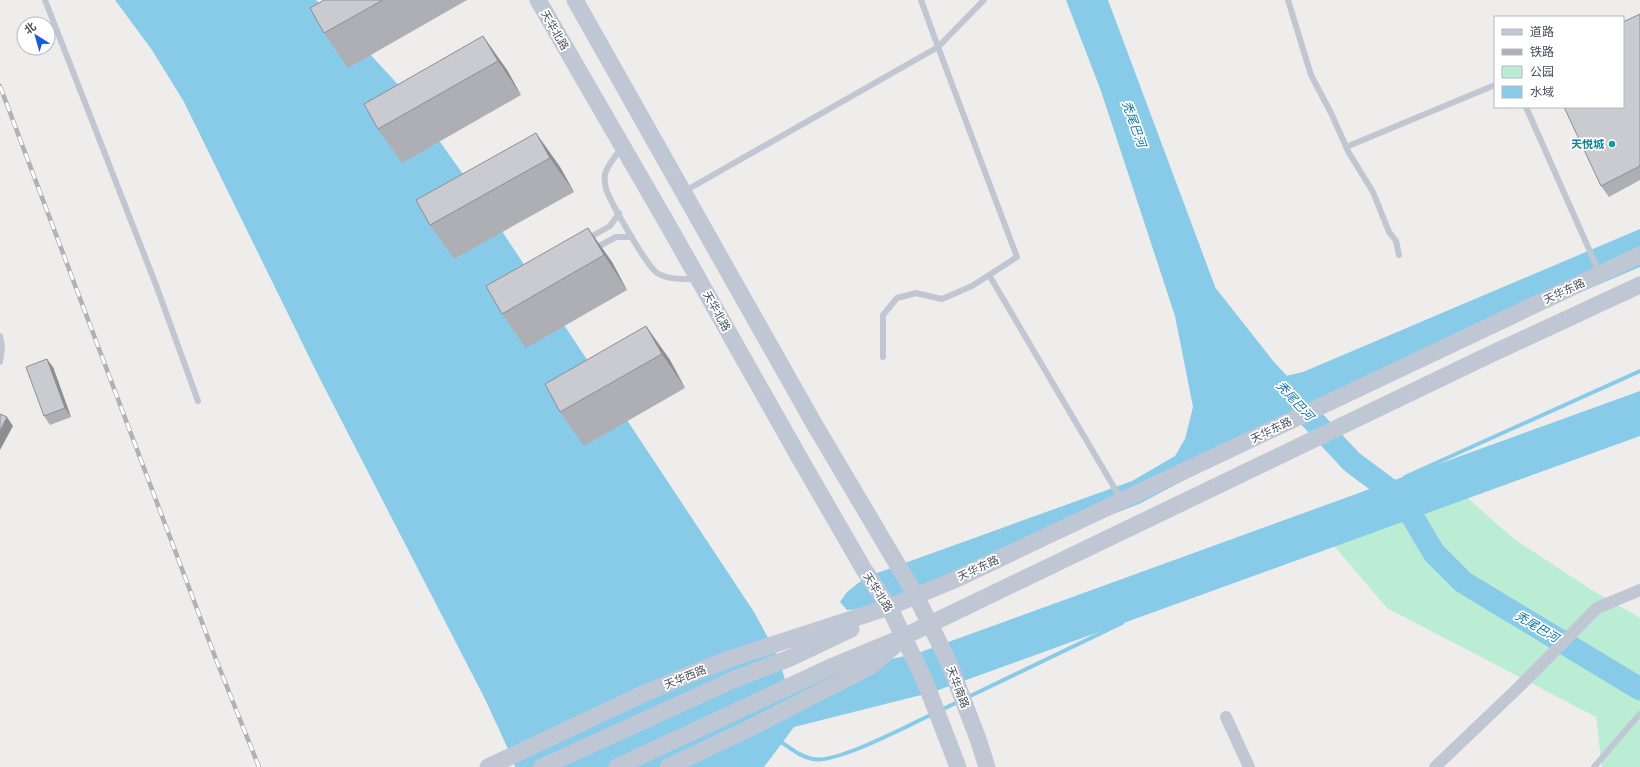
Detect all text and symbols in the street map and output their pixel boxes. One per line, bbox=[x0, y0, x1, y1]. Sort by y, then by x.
street label: 天华北路 bbox=[538, 8, 571, 53]
north arrow bbox=[16, 16, 56, 56]
legend bbox=[1494, 16, 1624, 108]
text: 北 bbox=[22, 20, 39, 37]
text: 道路 bbox=[1530, 25, 1554, 39]
text: 铁路 bbox=[1530, 45, 1554, 59]
text: 公园 bbox=[1530, 65, 1554, 79]
text: 水域 bbox=[1530, 85, 1554, 99]
water label: 秃尾巴河 bbox=[1119, 99, 1149, 151]
place label: 天悦城 bbox=[1571, 138, 1605, 151]
marker: 天悦城 bbox=[1607, 139, 1617, 149]
street label: 天华东路 bbox=[1542, 276, 1587, 307]
street label: 天华北路 bbox=[700, 289, 733, 334]
water label: 秃尾巴河 bbox=[1274, 379, 1318, 425]
street label: 天华东路 bbox=[1249, 415, 1294, 446]
street label: 天华东路 bbox=[956, 553, 1001, 584]
street label: 天华北路 bbox=[860, 570, 895, 614]
water label: 秃尾巴河 bbox=[1513, 609, 1563, 646]
street label: 天华西路 bbox=[662, 663, 708, 692]
street label: 天华南路 bbox=[944, 664, 971, 710]

